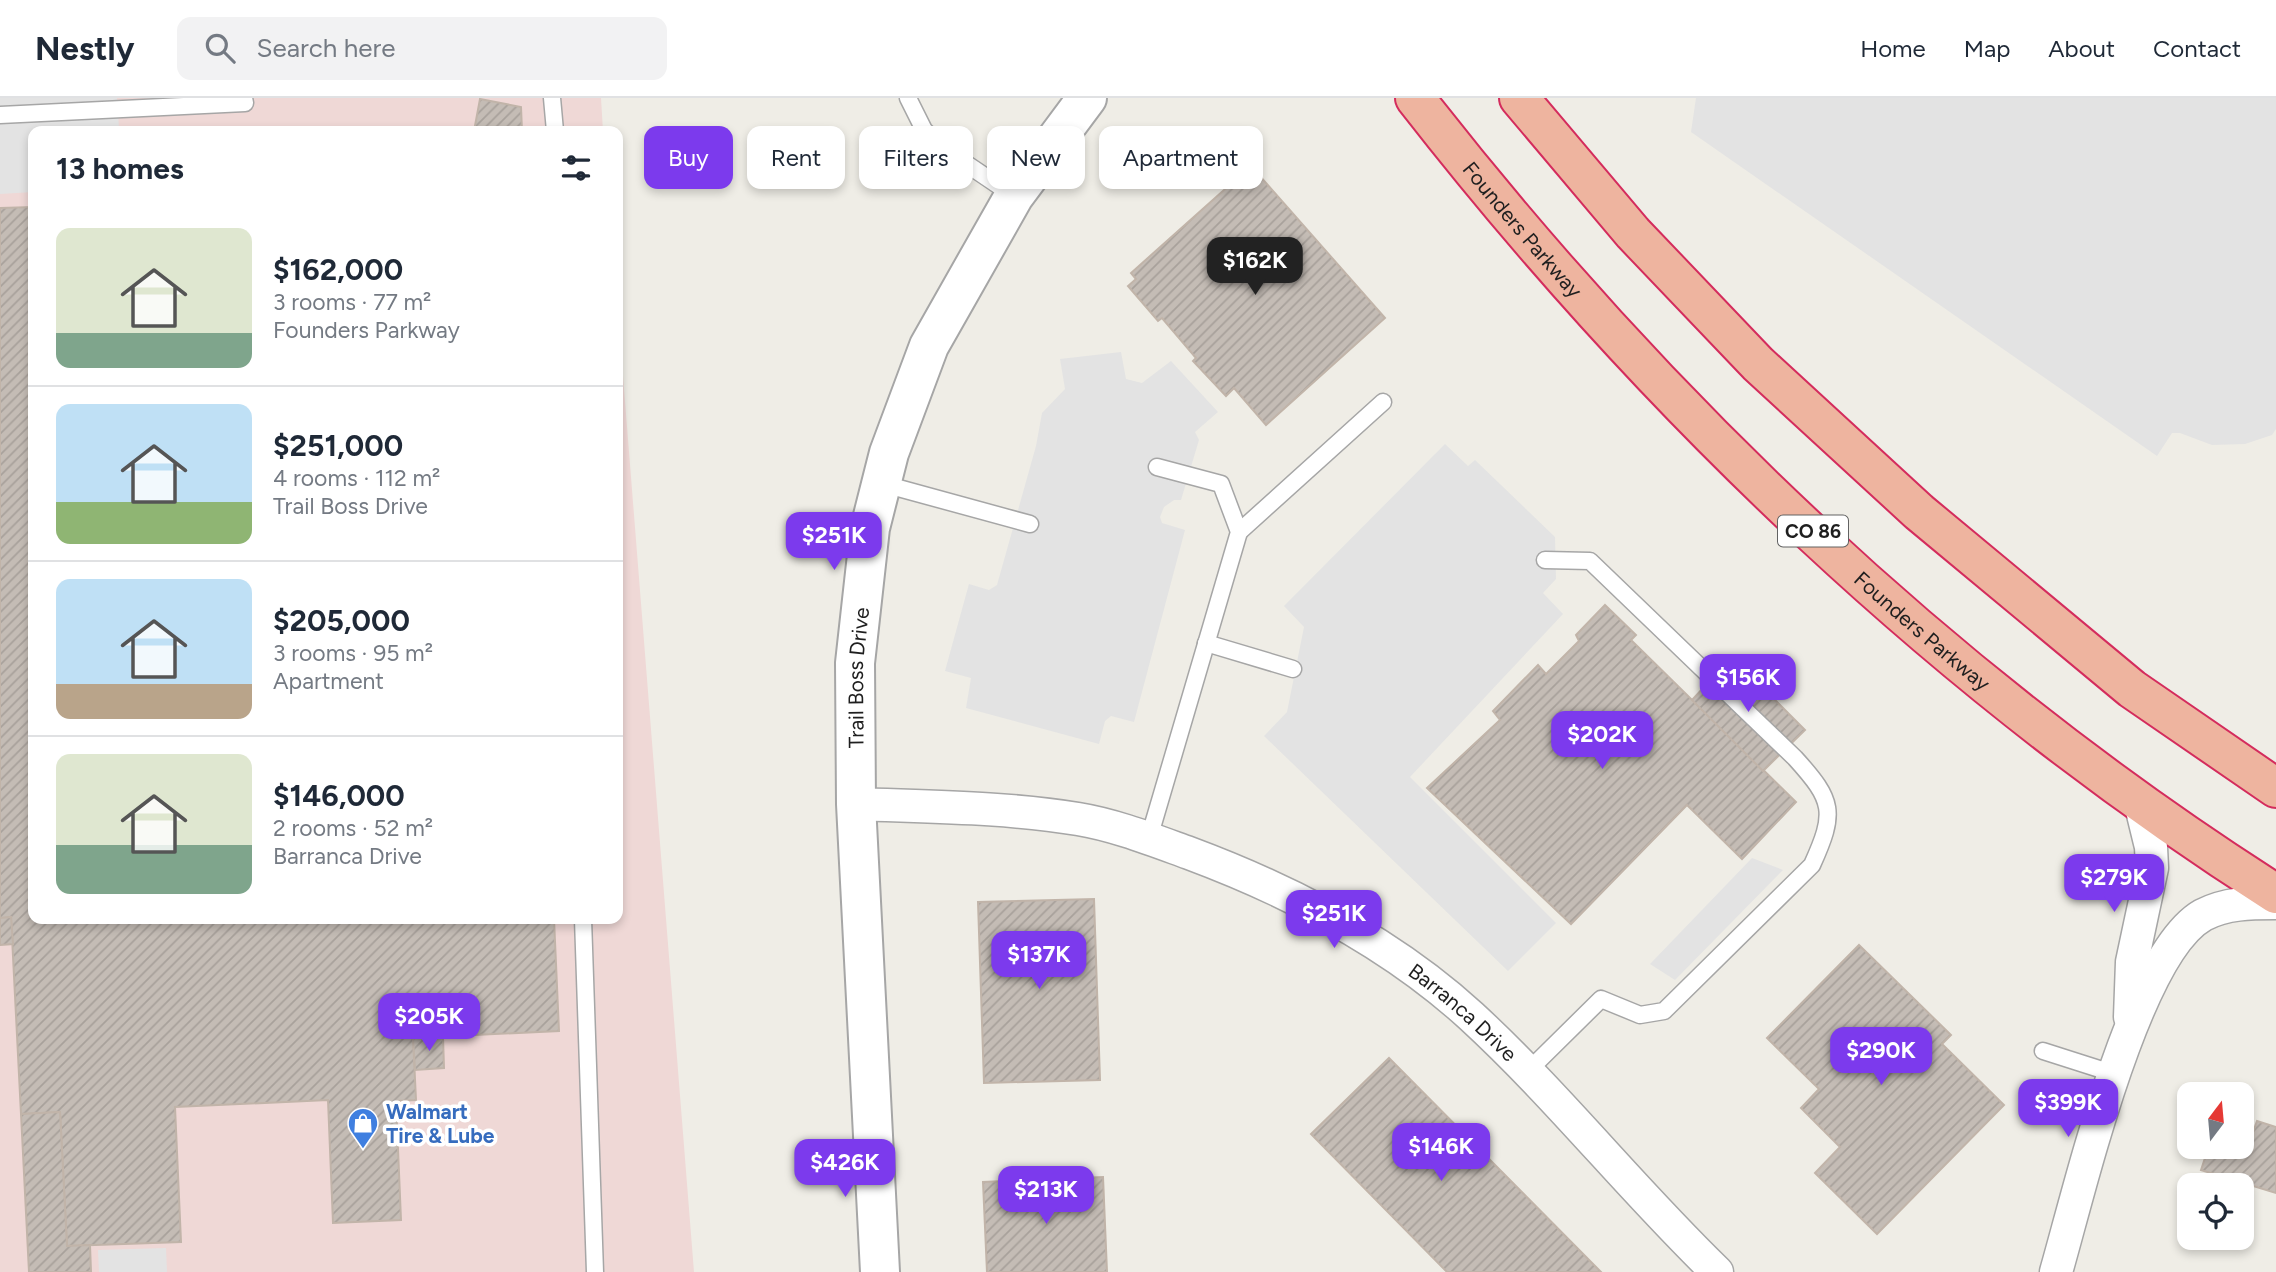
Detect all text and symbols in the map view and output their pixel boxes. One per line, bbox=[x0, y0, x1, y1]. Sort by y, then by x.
search box bbox=[177, 17, 667, 80]
text: Nestly bbox=[35, 29, 135, 68]
icon: search bbox=[201, 29, 239, 67]
text: Search here bbox=[257, 32, 395, 64]
text: Home bbox=[1860, 34, 1926, 63]
text: Map bbox=[1964, 34, 2010, 63]
text: About bbox=[2048, 34, 2115, 63]
text: Contact bbox=[2153, 34, 2241, 63]
chip: Buy bbox=[644, 126, 733, 189]
chip: Rent bbox=[747, 126, 845, 189]
chip: Filters bbox=[859, 126, 973, 189]
chip: New bbox=[987, 126, 1085, 189]
chip: Apartment bbox=[1099, 126, 1263, 189]
icon: filters bbox=[557, 149, 595, 187]
text: 13 homes bbox=[56, 150, 184, 187]
street label: Founders Parkway bbox=[1458, 156, 1588, 302]
pin: $162K bbox=[1206, 238, 1304, 297]
text: $162K bbox=[1223, 246, 1287, 274]
text: $162,000 bbox=[273, 251, 403, 288]
icon: home bbox=[112, 256, 196, 340]
text: 3 rooms · 77 m² bbox=[273, 288, 431, 316]
text: Founders Parkway bbox=[273, 316, 460, 344]
text: $251,000 bbox=[273, 427, 403, 464]
icon: home bbox=[112, 432, 196, 516]
text: 4 rooms · 112 m² bbox=[273, 464, 440, 492]
text: Trail Boss Drive bbox=[273, 492, 428, 520]
pin: $251K bbox=[785, 512, 883, 572]
road number: CO 86 bbox=[1778, 516, 1848, 546]
text: $251K bbox=[802, 521, 866, 549]
street label: Founders Parkway bbox=[1850, 566, 1995, 695]
text: $205,000 bbox=[273, 602, 410, 639]
street label: Trail Boss Drive bbox=[842, 606, 874, 748]
icon: home bbox=[112, 607, 196, 691]
text: 3 rooms · 95 m² bbox=[273, 639, 433, 667]
pin: $156K bbox=[1699, 654, 1797, 714]
text: $156K bbox=[1716, 663, 1780, 691]
text: Apartment bbox=[273, 667, 384, 695]
pin: $202K bbox=[1553, 712, 1651, 771]
text: $202K bbox=[1567, 720, 1637, 748]
text: $146,000 bbox=[273, 777, 405, 814]
icon: home bbox=[112, 782, 196, 866]
text: 2 rooms · 52 m² bbox=[273, 814, 433, 842]
text: Barranca Drive bbox=[273, 842, 422, 870]
pin: $279K bbox=[2065, 854, 2163, 914]
text: $279K bbox=[2080, 863, 2148, 891]
pin: $251K bbox=[1285, 890, 1383, 950]
text: $251K bbox=[1302, 899, 1366, 927]
pin: $137K bbox=[990, 932, 1088, 991]
text: $137K bbox=[1007, 940, 1071, 968]
street label: Barranca Drive bbox=[1404, 958, 1523, 1066]
pin: $205K bbox=[380, 993, 478, 1053]
text: $205K bbox=[394, 1002, 464, 1030]
pin: $290K bbox=[1832, 1028, 1930, 1087]
text: $290K bbox=[1846, 1036, 1916, 1064]
pin: $399K bbox=[2019, 1080, 2117, 1139]
north arrow bbox=[2177, 1082, 2254, 1158]
map controls bbox=[2177, 1082, 2254, 1250]
text: $399K bbox=[2034, 1088, 2102, 1116]
place label: Walmart Tire & Lube bbox=[386, 1099, 495, 1148]
shop icon: Walmart Tire & Lube bbox=[346, 1106, 380, 1150]
pin: $146K bbox=[1392, 1124, 1490, 1183]
text: $146K bbox=[1408, 1132, 1474, 1160]
pin: $426K bbox=[796, 1140, 894, 1199]
text: $426K bbox=[810, 1148, 880, 1176]
pin: $213K bbox=[997, 1166, 1095, 1226]
button: locate bbox=[2177, 1173, 2254, 1250]
text: $213K bbox=[1014, 1175, 1078, 1203]

